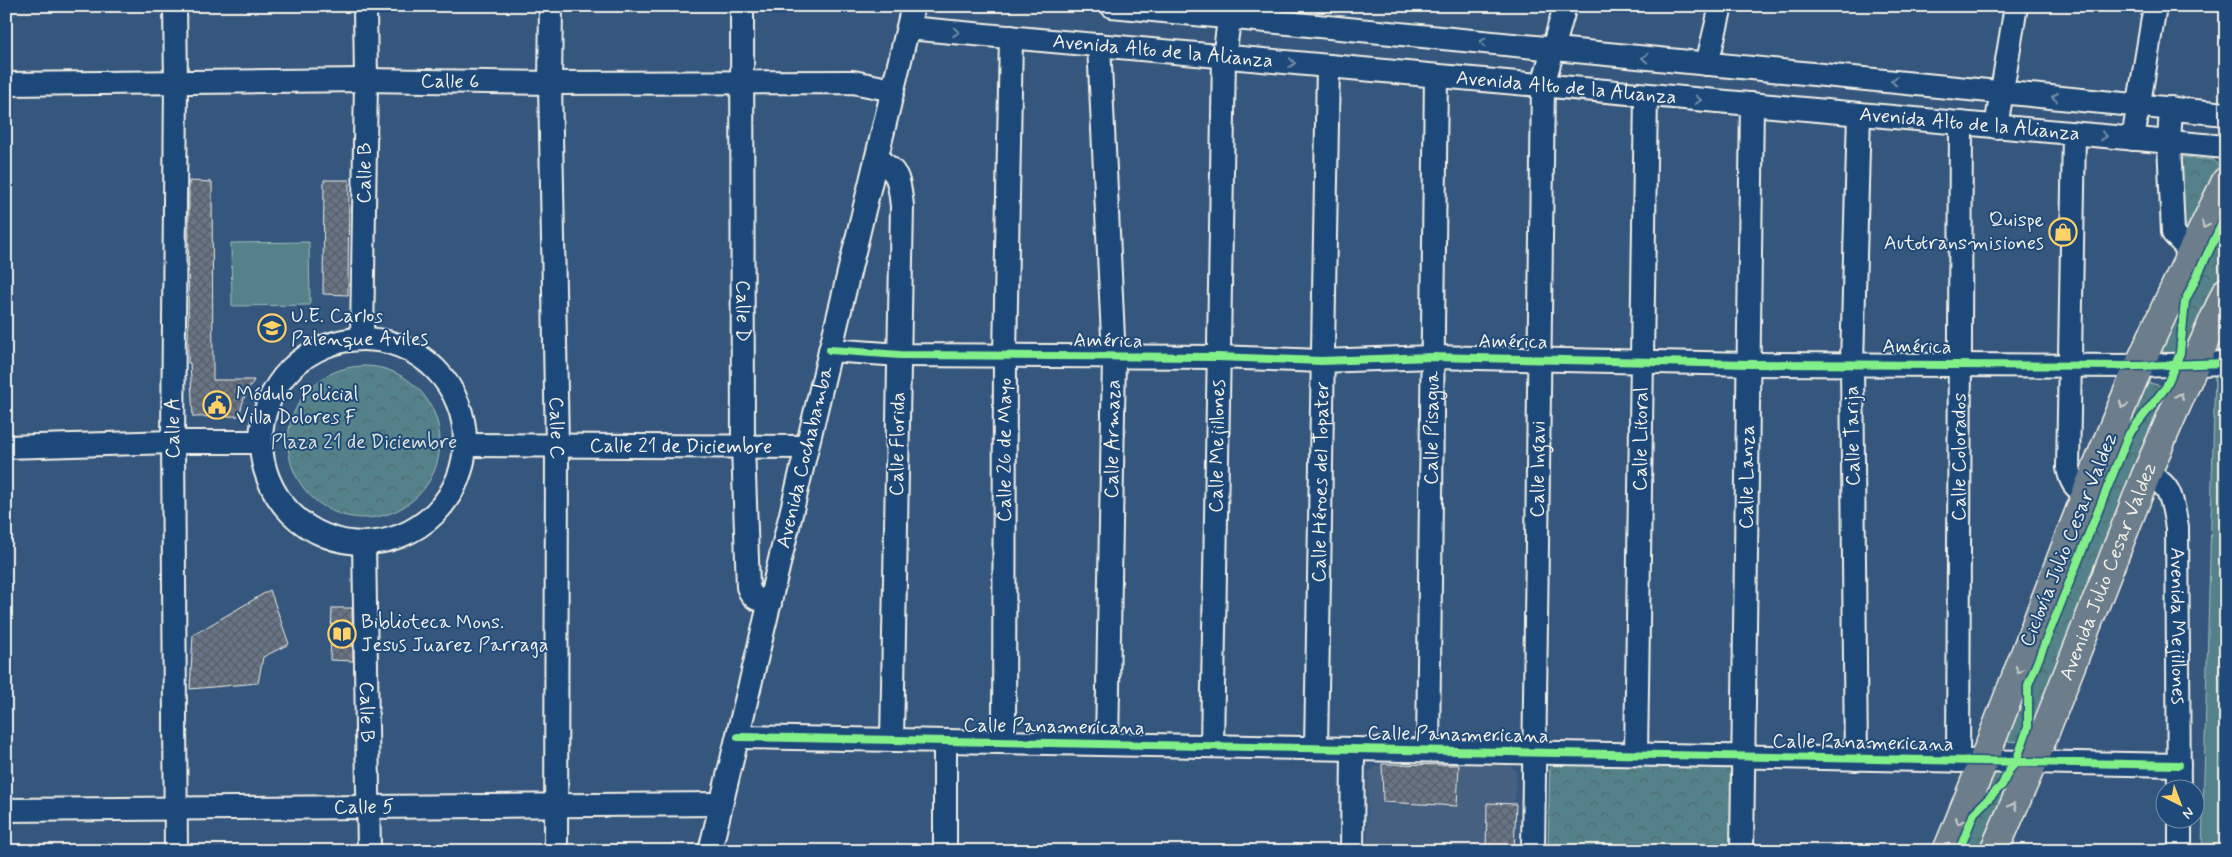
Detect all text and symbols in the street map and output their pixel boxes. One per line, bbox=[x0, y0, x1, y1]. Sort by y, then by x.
one-way arrow bbox=[953, 27, 961, 38]
street label: Avenida Alto de la Alianza bbox=[1052, 28, 1274, 74]
one-way arrow bbox=[1479, 37, 1487, 48]
one-way arrow bbox=[1640, 52, 1648, 63]
one-way arrow bbox=[1289, 57, 1297, 68]
street label: Avenida Alto de la Alianza bbox=[1455, 64, 1678, 111]
street label: Calle 6 bbox=[420, 67, 480, 95]
one-way arrow bbox=[1889, 76, 1897, 87]
one-way arrow bbox=[2051, 92, 2059, 103]
one-way arrow bbox=[1694, 94, 1702, 105]
street label: Avenida Alto de la Alianza bbox=[1858, 100, 2081, 147]
one-way arrow bbox=[2100, 131, 2108, 142]
street label: Calle B bbox=[351, 142, 379, 204]
place label: Quispe Autotransmisiones bbox=[1884, 207, 2044, 257]
shop icon: Quispe Autotransmisiones bbox=[2048, 217, 2078, 247]
one-way arrow bbox=[2201, 220, 2211, 229]
street label: Calle D bbox=[729, 280, 756, 342]
place label: U.E. Carlos Palenque Aviles bbox=[291, 303, 429, 353]
school or university icon: U.E. Carlos Palenque Aviles bbox=[257, 313, 287, 343]
street label: América bbox=[1073, 327, 1143, 355]
street label: América bbox=[1478, 328, 1548, 356]
street label: América bbox=[1882, 333, 1952, 361]
street label: Avenida Cochabamba bbox=[770, 362, 840, 551]
street label: Calle Pisagua bbox=[1418, 370, 1447, 485]
street label: Calle 26 de Mayo bbox=[991, 378, 1018, 522]
street label: Calle Armaza bbox=[1098, 379, 1128, 499]
street label: Calle Mejillones bbox=[1203, 379, 1232, 513]
place label: Módulo Policial Villa Dolores F bbox=[236, 381, 359, 431]
street label: Calle Héroes del Topater bbox=[1305, 381, 1336, 583]
street label: Calle Tarija bbox=[1839, 386, 1867, 486]
street label: Calle Litoral bbox=[1626, 387, 1655, 491]
public building icon: Módulo Policial Villa Dolores F bbox=[202, 390, 232, 420]
street label: Calle Florida bbox=[884, 392, 912, 496]
one-way arrow bbox=[2174, 392, 2185, 401]
street label: Calle Colorados bbox=[1946, 393, 1973, 521]
street label: Calle C bbox=[543, 396, 571, 459]
street label: Calle A bbox=[160, 397, 187, 459]
one-way arrow bbox=[2119, 400, 2130, 409]
street label: Calle Ingavi bbox=[1524, 420, 1554, 518]
street label: Calle Lanza bbox=[1733, 425, 1761, 529]
park label: Plaza 21 de Diciembre bbox=[271, 429, 457, 456]
street label: Ciclovía Julio Cesar Valdez bbox=[2014, 429, 2124, 651]
street label: Calle 21 de Diciembre bbox=[590, 432, 772, 460]
street label: Avenida Julio Cesar Valdez bbox=[2053, 458, 2163, 684]
street label: Avenida Mejillones bbox=[2164, 547, 2192, 705]
place label: Biblioteca Mons. Jesus Juarez Parraga bbox=[361, 609, 548, 659]
library icon: Biblioteca Mons. Jesus Juarez Parraga bbox=[327, 619, 357, 649]
one-way arrow bbox=[2015, 665, 2025, 674]
street label: Calle B bbox=[353, 681, 381, 743]
street label: Calle Panamericana bbox=[963, 712, 1145, 742]
street label: Calle Panamericana bbox=[1367, 720, 1549, 750]
street label: Calle Panamericana bbox=[1772, 728, 1954, 758]
north arrow bbox=[2154, 780, 2204, 830]
street label: Calle 5 bbox=[334, 793, 394, 821]
one-way arrow bbox=[2007, 802, 2018, 811]
text: N bbox=[2179, 803, 2198, 823]
one-way arrow bbox=[1955, 816, 1966, 825]

